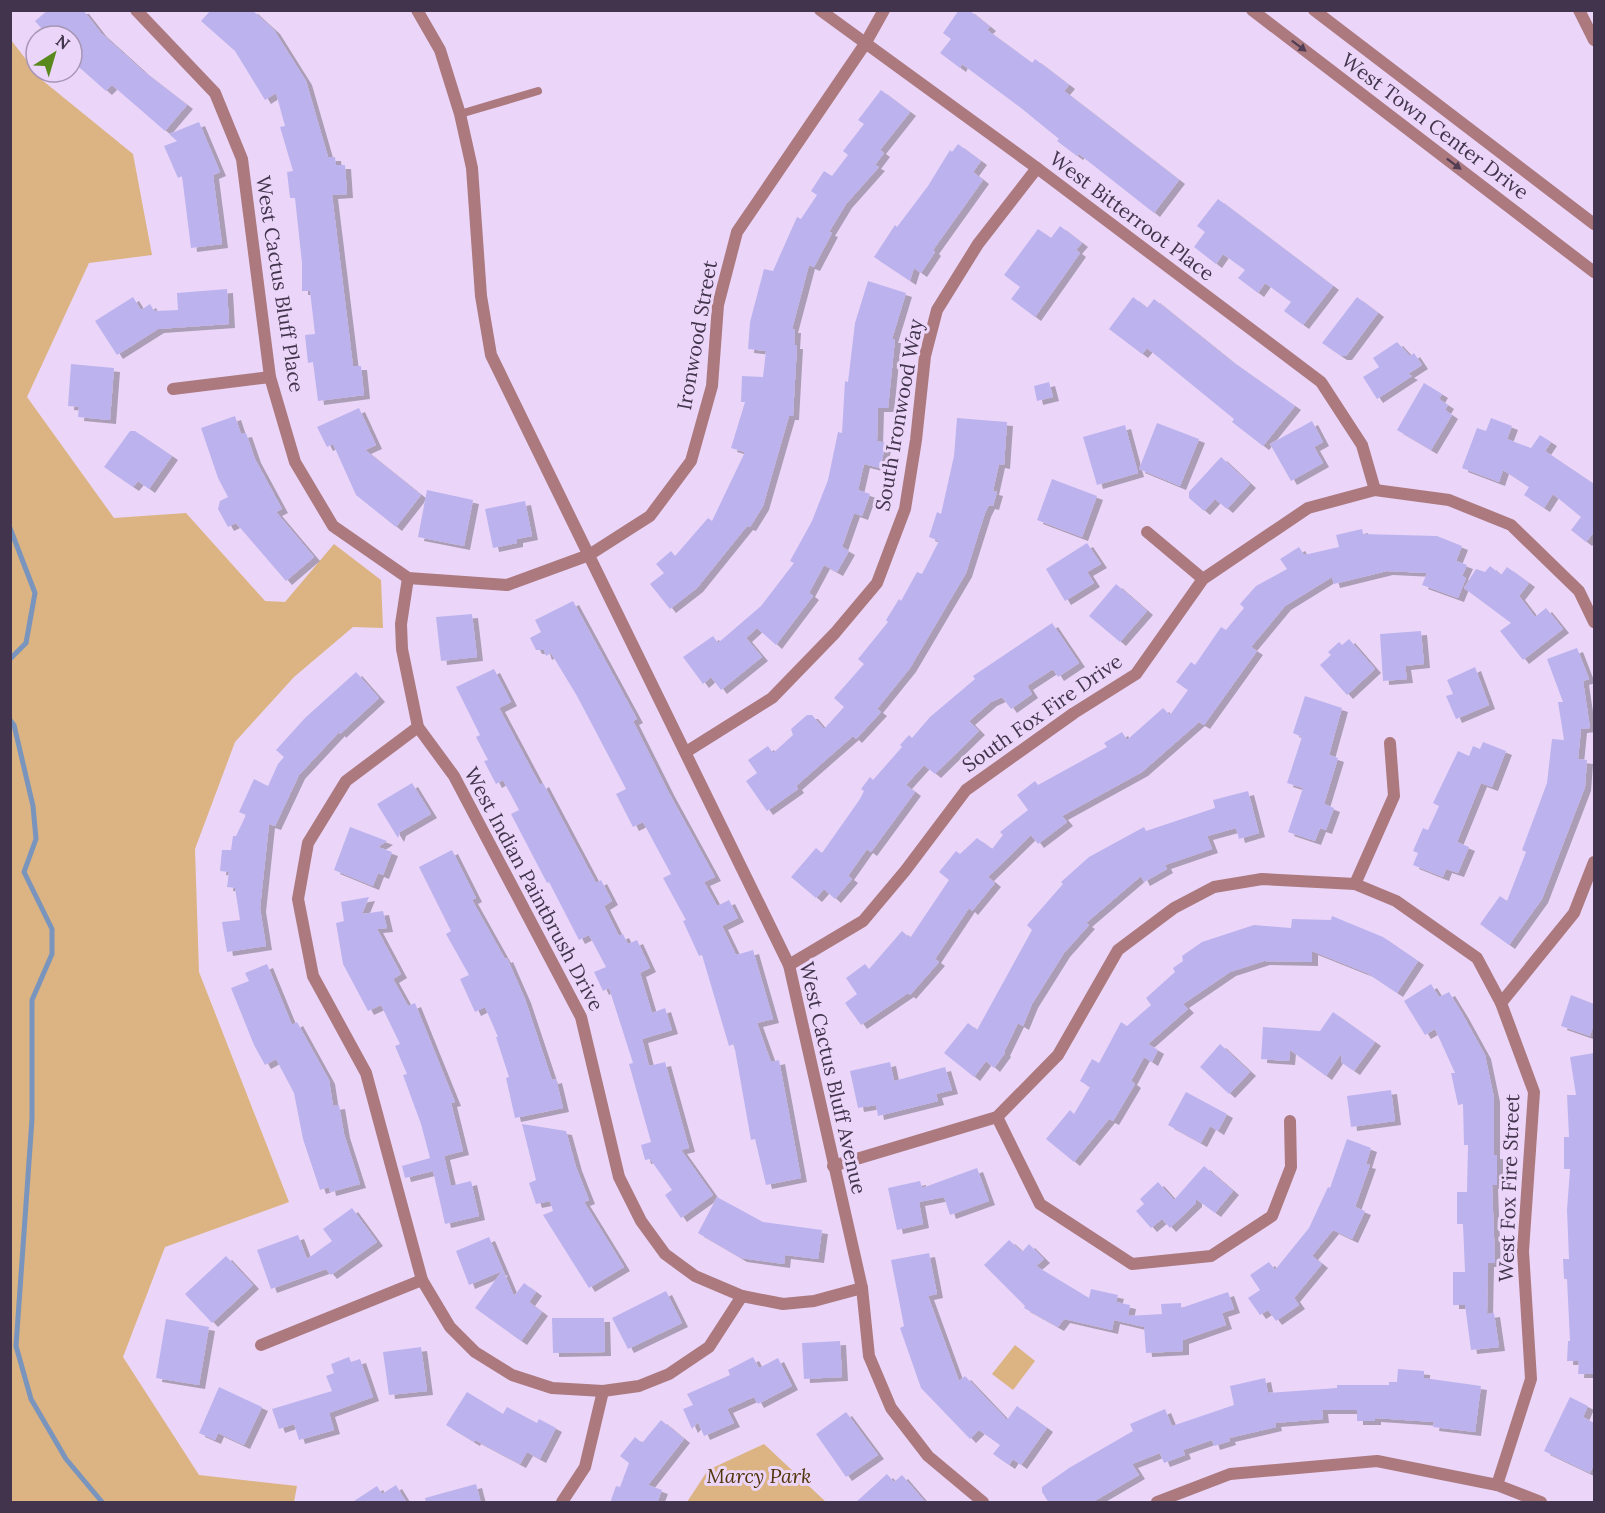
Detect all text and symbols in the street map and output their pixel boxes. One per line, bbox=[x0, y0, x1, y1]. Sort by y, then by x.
north arrow bbox=[24, 24, 84, 84]
text: N bbox=[52, 30, 74, 54]
one-way arrow bbox=[1290, 40, 1306, 52]
street label: West Town Center Drive bbox=[1337, 47, 1534, 204]
street label: West Bitterroot Place bbox=[1045, 146, 1220, 286]
one-way arrow bbox=[1446, 158, 1461, 170]
street label: West Cactus Bluff Place bbox=[251, 174, 310, 394]
street label: Ironwood Street bbox=[671, 258, 722, 412]
street label: South Ironwood Way bbox=[869, 316, 928, 513]
street label: South Fox Fire Drive bbox=[957, 648, 1127, 777]
street label: West Indian Paintbrush Drive bbox=[459, 763, 610, 1015]
street label: West Cactus Bluff Avenue bbox=[795, 959, 872, 1197]
street label: West Fox Fire Street bbox=[1493, 1093, 1524, 1282]
park label: Marcy Park bbox=[707, 1463, 811, 1488]

